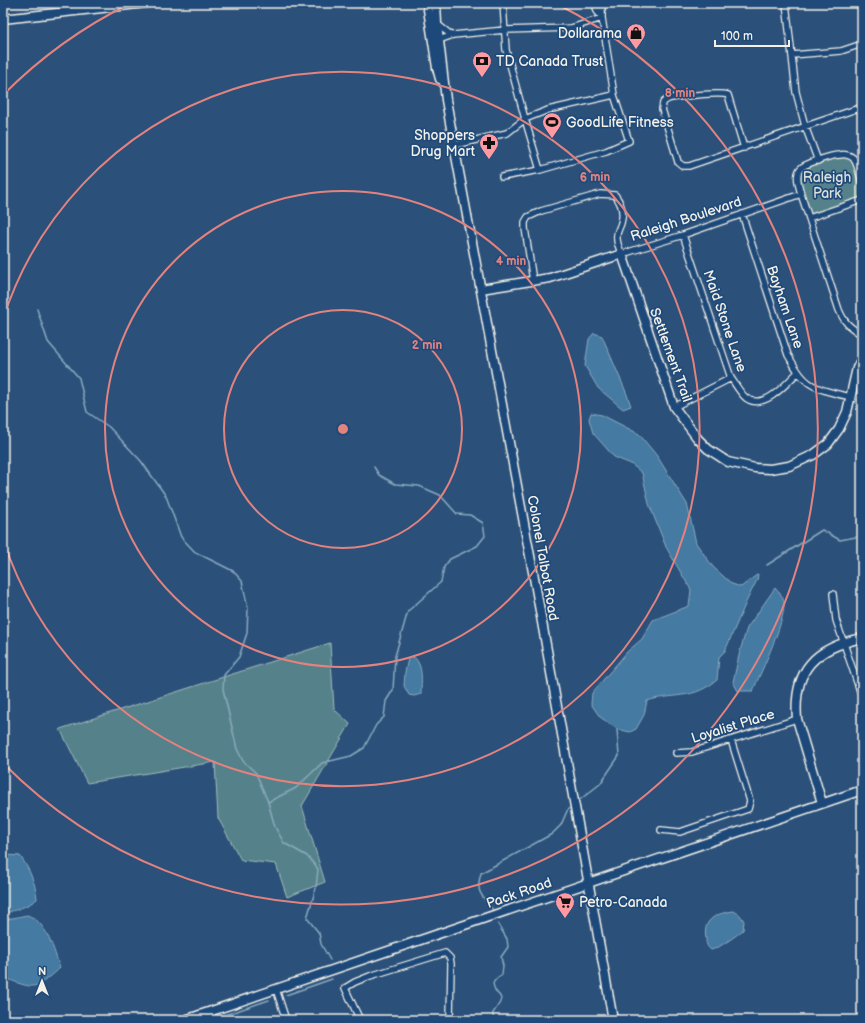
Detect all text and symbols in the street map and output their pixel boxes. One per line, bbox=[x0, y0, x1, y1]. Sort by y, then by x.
shop icon: Dollarama bbox=[625, 22, 647, 50]
scale bar bbox=[715, 22, 789, 48]
place label: Dollarama bbox=[558, 25, 622, 42]
text: 100 m bbox=[721, 29, 753, 44]
bank icon: TD Canada Trust bbox=[471, 50, 493, 78]
place label: TD Canada Trust bbox=[496, 53, 604, 70]
text: 8 min bbox=[665, 86, 695, 101]
sports icon: GoodLife Fitness bbox=[541, 111, 563, 139]
place label: GoodLife Fitness bbox=[566, 114, 674, 131]
place label: Shoppers Drug Mart bbox=[411, 127, 476, 160]
pharmacy icon: Shoppers Drug Mart bbox=[478, 132, 500, 160]
park label: Raleigh Park bbox=[803, 169, 851, 202]
text: 6 min bbox=[580, 170, 610, 185]
street label: Raleigh Boulevard bbox=[628, 193, 744, 245]
text: 4 min bbox=[496, 254, 526, 269]
street label: Bayham Lane bbox=[763, 263, 807, 351]
street label: Maid Stone Lane bbox=[700, 268, 750, 374]
street label: Settlement Trail bbox=[646, 306, 696, 404]
text: 2 min bbox=[412, 338, 442, 353]
centre of rings bbox=[336, 422, 350, 436]
street label: Colonel Talbot Road bbox=[524, 494, 562, 622]
street label: Loyalist Place bbox=[689, 705, 777, 747]
street label: Pack Road bbox=[484, 874, 554, 912]
supermarket icon: Petro-Canada bbox=[554, 891, 576, 919]
place label: Petro-Canada bbox=[579, 894, 667, 911]
north arrow bbox=[22, 961, 62, 1001]
text: N bbox=[38, 965, 46, 978]

